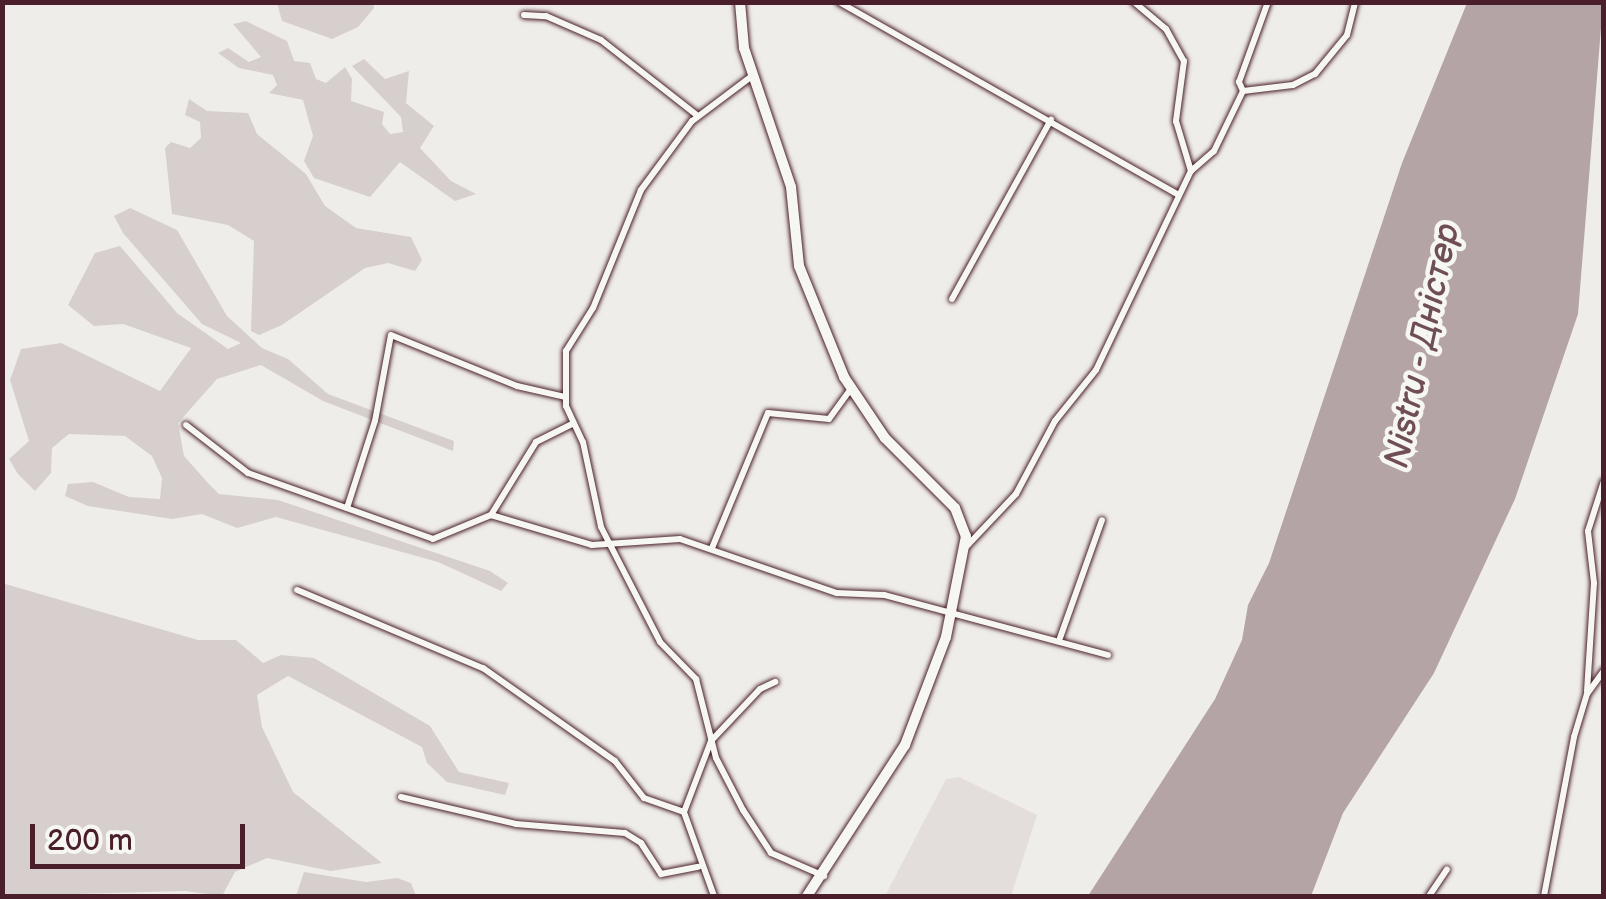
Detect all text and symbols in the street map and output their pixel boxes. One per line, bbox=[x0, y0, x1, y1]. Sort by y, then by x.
water label: Nistru - Дністер bbox=[1376, 218, 1470, 474]
scale bar bbox=[35, 804, 250, 866]
text: 200 m bbox=[47, 823, 133, 859]

